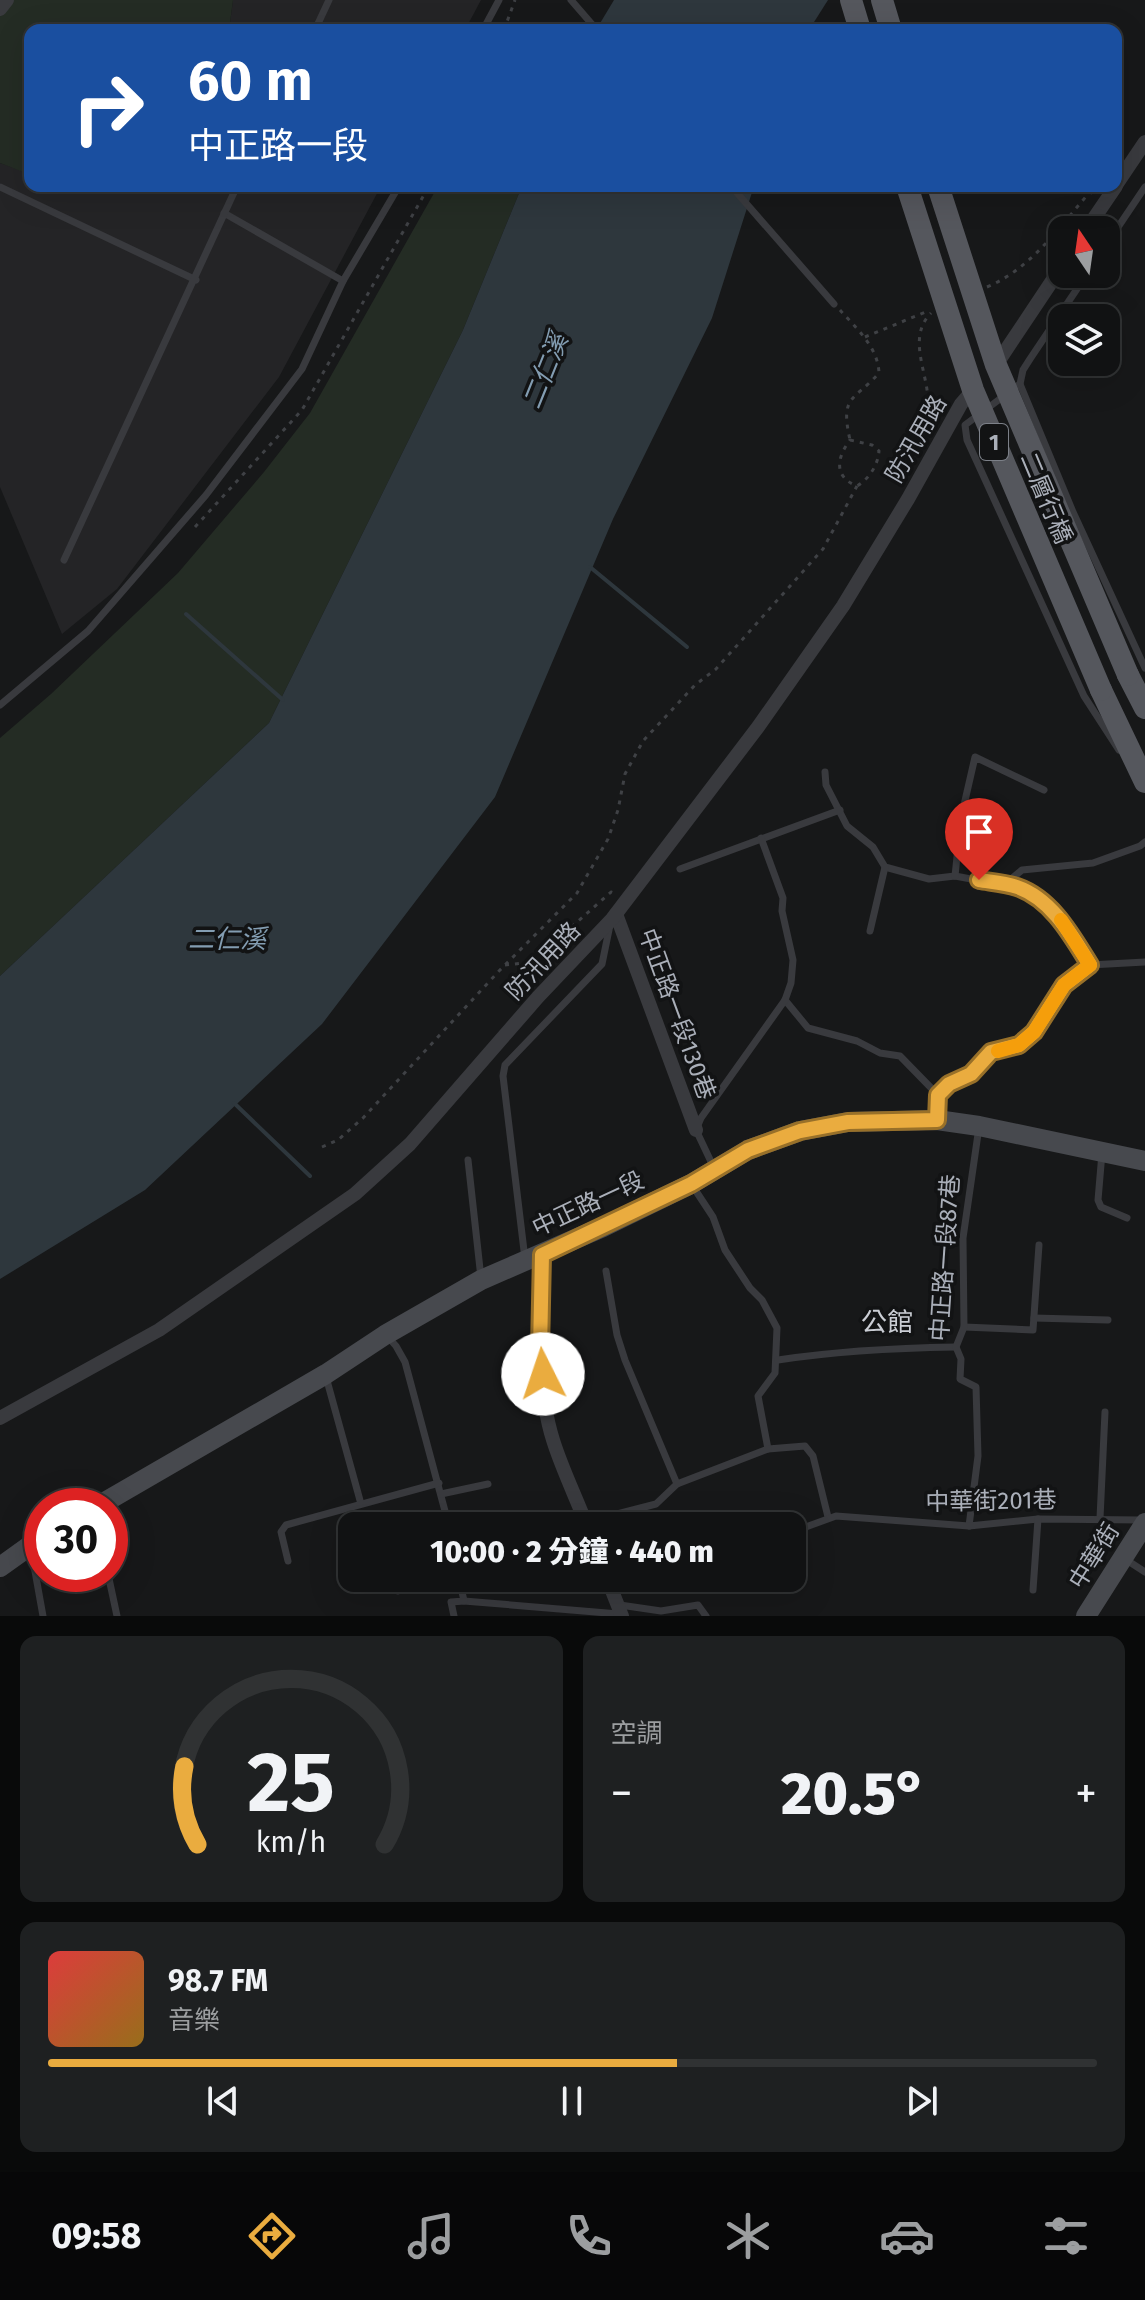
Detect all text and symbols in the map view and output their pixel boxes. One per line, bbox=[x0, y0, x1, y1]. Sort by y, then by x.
text: 60 m bbox=[188, 48, 313, 115]
icon: right bbox=[56, 56, 160, 160]
text: 中正路一段 bbox=[188, 124, 368, 168]
north arrow bbox=[1048, 216, 1120, 288]
map controls bbox=[1048, 216, 1120, 376]
button: layers bbox=[1048, 304, 1120, 376]
water label: 二仁溪 bbox=[516, 326, 576, 413]
street label: 防汛用路 bbox=[880, 390, 952, 488]
road number: 1 bbox=[980, 424, 1008, 460]
street label: 二層行橋 bbox=[1014, 448, 1078, 548]
pin bbox=[945, 798, 1013, 880]
icon: arrive bbox=[957, 810, 1001, 854]
street label: 防汛用路 bbox=[500, 916, 586, 1006]
water label: 二仁溪 bbox=[188, 924, 270, 955]
street label: 中正路一段130巷 bbox=[633, 925, 721, 1103]
street label: 中正路一段 bbox=[528, 1166, 648, 1242]
street label: 中正路一段87巷 bbox=[925, 1173, 965, 1343]
district label: 公館 bbox=[861, 1307, 913, 1338]
position arrow bbox=[501, 1332, 585, 1416]
street label: 中華街201巷 bbox=[925, 1486, 1057, 1516]
speed limit sign: 30 bbox=[24, 1488, 128, 1592]
street label: 中華街 bbox=[1063, 1518, 1125, 1594]
text: 10:00 · 2 分鐘 · 440 m bbox=[430, 1534, 714, 1570]
text: 空調 bbox=[611, 1718, 663, 1749]
text: 25 bbox=[247, 1733, 335, 1833]
text: 20.5° bbox=[781, 1758, 926, 1830]
text: − bbox=[611, 1767, 633, 1820]
text: + bbox=[1075, 1767, 1097, 1820]
text: km/h bbox=[256, 1825, 327, 1860]
text: 98.7 FM bbox=[168, 1963, 268, 1999]
text: 音樂 bbox=[168, 2005, 220, 2036]
icon: previous bbox=[201, 2079, 245, 2123]
icon: pause bbox=[550, 2079, 594, 2123]
icon: next bbox=[900, 2079, 944, 2123]
icon: directions bbox=[244, 2208, 300, 2264]
icon: music bbox=[403, 2208, 459, 2264]
icon: phone bbox=[561, 2208, 617, 2264]
icon: climate bbox=[720, 2208, 776, 2264]
icon: car bbox=[879, 2208, 935, 2264]
icon: filters bbox=[1038, 2208, 1094, 2264]
text: 09:58 bbox=[51, 2214, 141, 2258]

